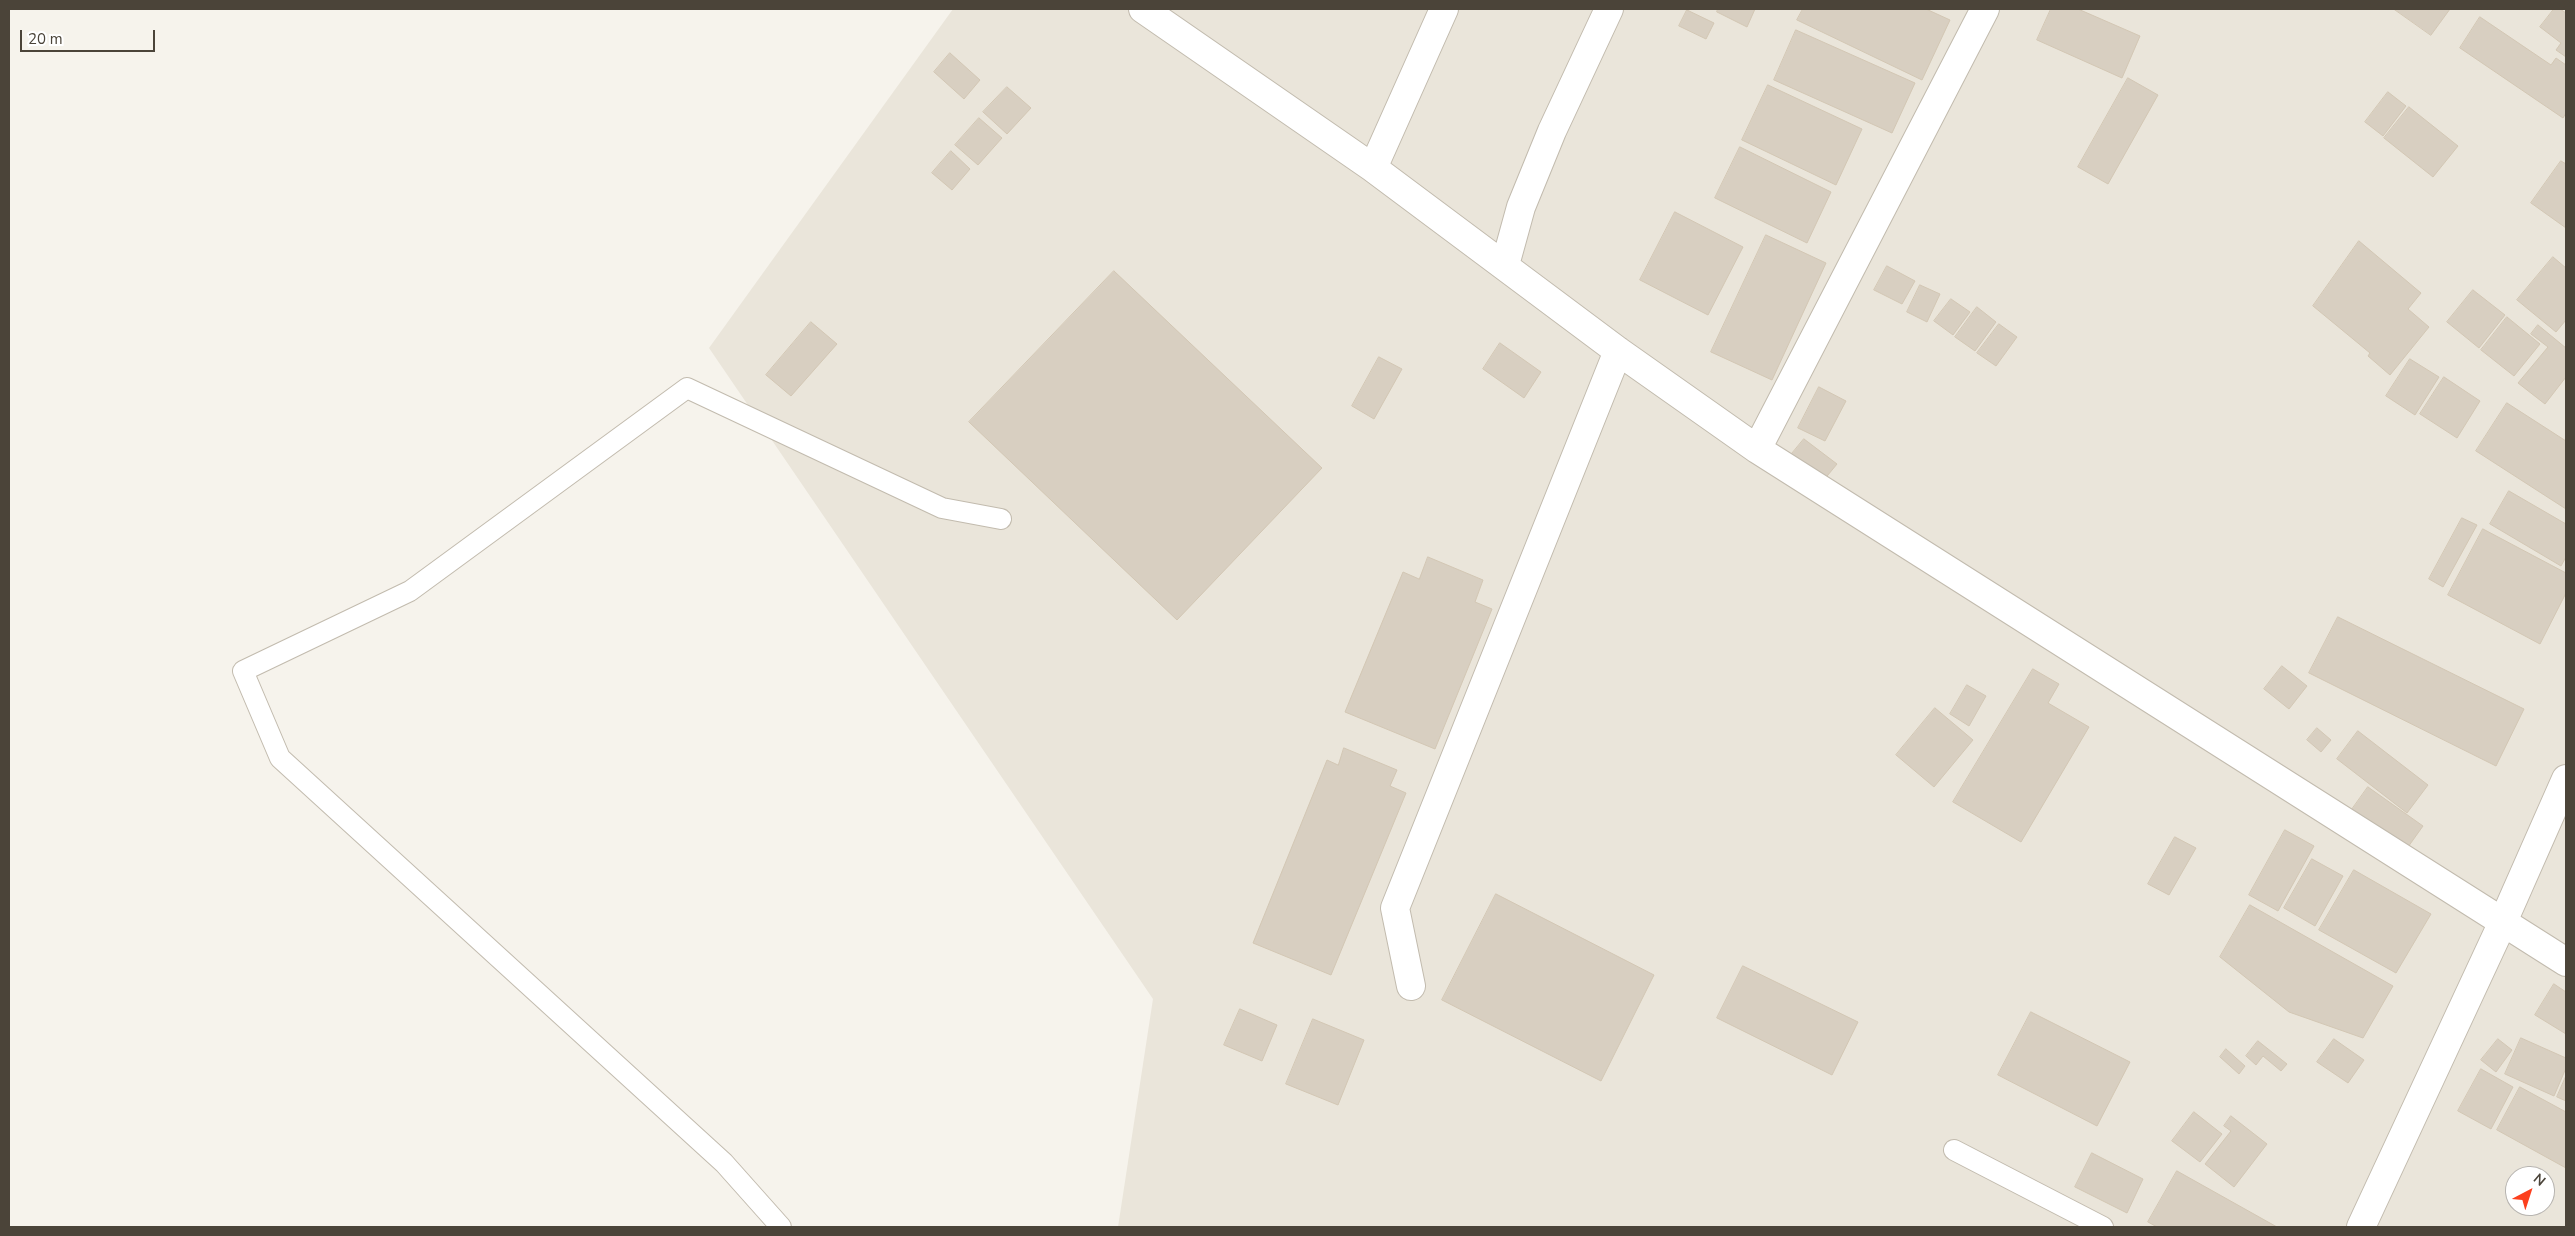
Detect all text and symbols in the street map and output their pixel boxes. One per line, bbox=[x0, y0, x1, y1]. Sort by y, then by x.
scale bar bbox=[22, 20, 158, 52]
text: 20 m bbox=[28, 29, 63, 49]
north arrow bbox=[2505, 1166, 2555, 1216]
text: N bbox=[2529, 1169, 2549, 1191]

